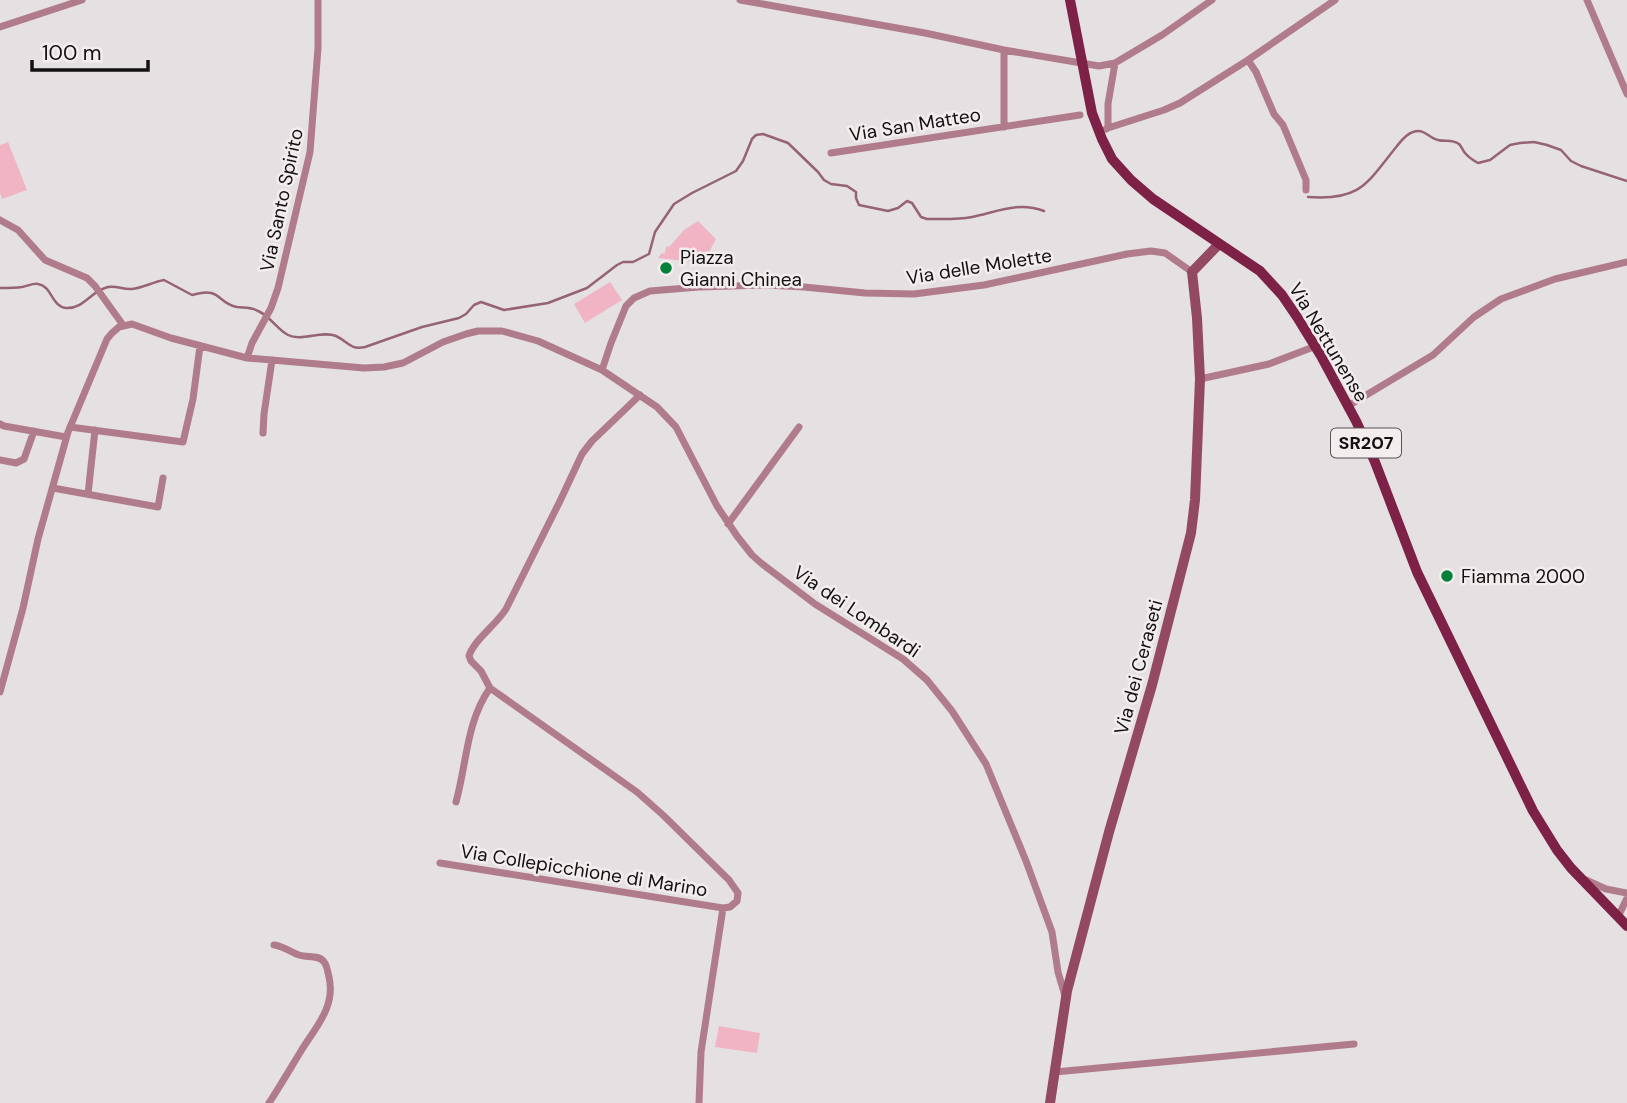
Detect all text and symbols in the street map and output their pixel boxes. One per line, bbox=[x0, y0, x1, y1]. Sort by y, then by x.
scale bar bbox=[32, 28, 147, 72]
text: 100 m bbox=[42, 39, 102, 67]
street label: Via San Matteo bbox=[848, 102, 983, 147]
street label: Via Santo Spirito bbox=[254, 126, 309, 274]
street label: Via delle Molette bbox=[904, 243, 1054, 290]
place label: Piazza Gianni Chinea bbox=[680, 245, 802, 292]
marker: Piazza Gianni Chinea bbox=[658, 260, 674, 276]
street label: Via Nettunense bbox=[1283, 278, 1374, 407]
road number: SR207 bbox=[1331, 428, 1401, 458]
street label: Via dei Lombardi bbox=[788, 560, 925, 663]
place label: Fiamma 2000 bbox=[1461, 564, 1585, 589]
marker: Fiamma 2000 bbox=[1439, 568, 1455, 584]
street label: Via dei Ceraseti bbox=[1108, 597, 1169, 737]
street label: Via Collepicchione di Marino bbox=[458, 839, 709, 902]

